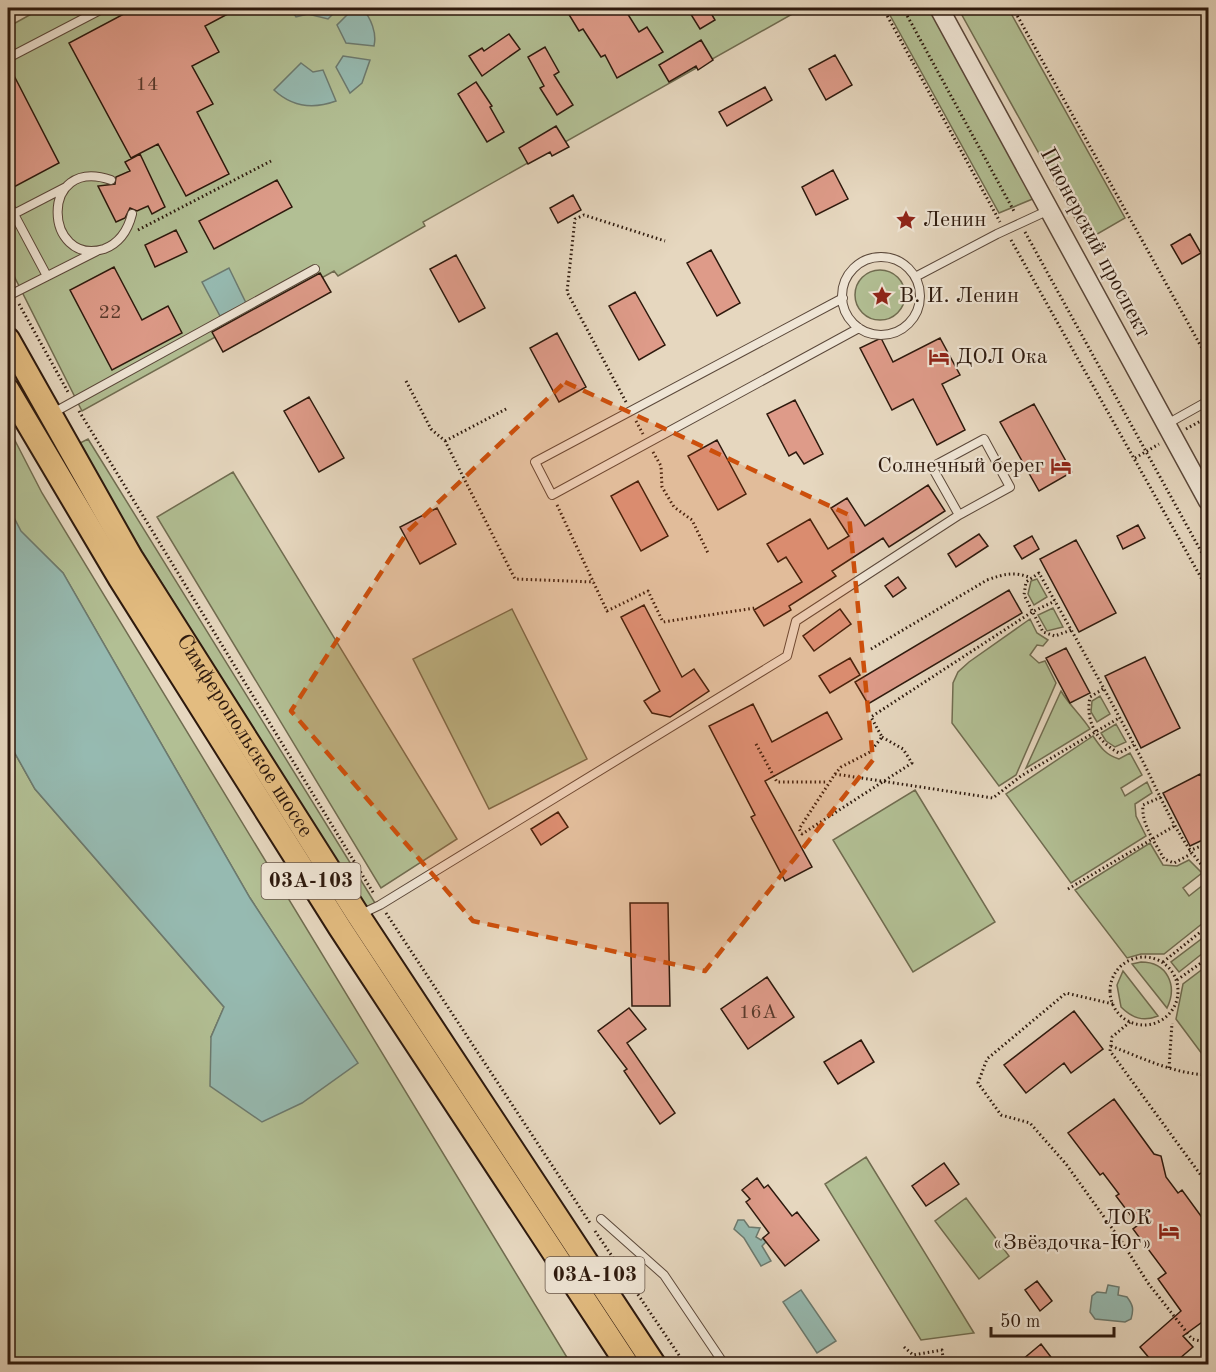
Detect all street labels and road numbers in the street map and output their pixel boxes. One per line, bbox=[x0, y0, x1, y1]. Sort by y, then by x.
street label: Пионерский проспект bbox=[1036, 144, 1154, 342]
street label: Симферопольское шоссе bbox=[172, 630, 317, 841]
road number: 03А-103 bbox=[262, 863, 360, 899]
road number: 03А-103 bbox=[546, 1257, 644, 1293]

